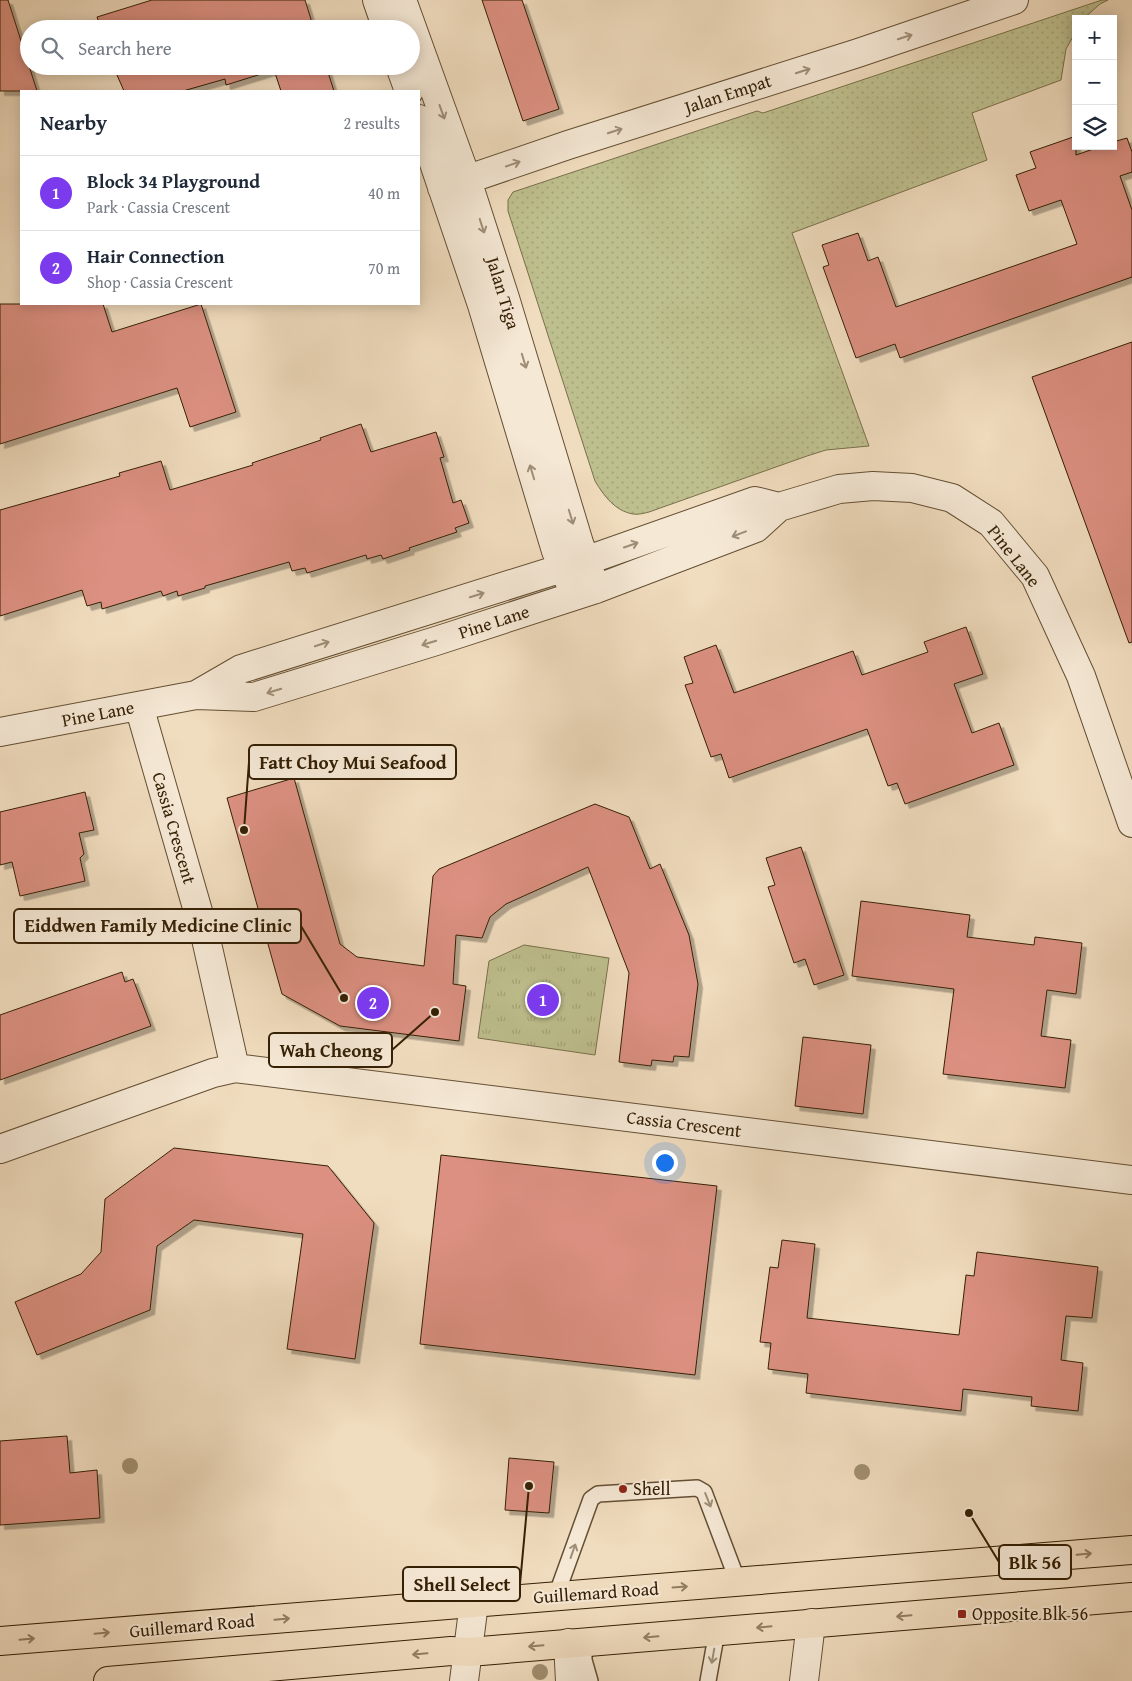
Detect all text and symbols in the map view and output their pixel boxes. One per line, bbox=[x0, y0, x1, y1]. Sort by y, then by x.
map controls bbox=[1072, 15, 1117, 150]
button: + bbox=[1072, 15, 1117, 60]
search box bbox=[20, 20, 420, 75]
one-way arrow bbox=[896, 32, 912, 41]
icon: search bbox=[38, 34, 66, 62]
text: Search here bbox=[78, 34, 172, 62]
button: − bbox=[1072, 60, 1117, 105]
one-way arrow bbox=[795, 65, 811, 75]
street label: Jalan Empat bbox=[679, 67, 776, 121]
one-way arrow bbox=[438, 103, 447, 119]
button: layers bbox=[1072, 105, 1117, 150]
text: Nearby bbox=[40, 107, 107, 138]
text: 2 results bbox=[343, 111, 400, 135]
one-way arrow bbox=[606, 125, 622, 135]
one-way arrow bbox=[505, 159, 520, 168]
text: Block 34 Playground bbox=[87, 167, 260, 195]
text: 1 bbox=[52, 181, 60, 205]
text: 40 m bbox=[368, 181, 400, 205]
text: Park · Cassia Crescent bbox=[87, 195, 230, 219]
one-way arrow bbox=[478, 218, 487, 233]
text: Hair Connection bbox=[87, 242, 225, 270]
street label: Jalan Tiga bbox=[479, 251, 527, 333]
text: 2 bbox=[52, 256, 60, 280]
text: 70 m bbox=[368, 256, 400, 280]
text: Shop · Cassia Crescent bbox=[87, 270, 233, 294]
one-way arrow bbox=[520, 353, 530, 369]
one-way arrow bbox=[527, 464, 537, 480]
one-way arrow bbox=[567, 508, 577, 524]
street label: Pine Lane bbox=[981, 519, 1048, 593]
one-way arrow bbox=[732, 530, 747, 539]
one-way arrow bbox=[623, 540, 638, 549]
one-way arrow bbox=[468, 590, 484, 599]
street label: Pine Lane bbox=[455, 597, 533, 646]
one-way arrow bbox=[313, 638, 329, 648]
one-way arrow bbox=[421, 639, 437, 649]
one-way arrow bbox=[266, 686, 282, 696]
street label: Pine Lane bbox=[59, 693, 136, 734]
callout: Fatt Choy Mui Seafood bbox=[249, 745, 456, 779]
text: Fatt Choy Mui Seafood bbox=[259, 748, 447, 776]
street label: Cassia Crescent bbox=[146, 769, 204, 888]
callout: Eiddwen Family Medicine Clinic bbox=[14, 909, 301, 943]
text: Eiddwen Family Medicine Clinic bbox=[24, 911, 292, 939]
pin: 1 bbox=[527, 981, 559, 1019]
pin: 2 bbox=[357, 984, 389, 1022]
callout: Wah Cheong bbox=[269, 1033, 392, 1067]
text: Wah Cheong bbox=[279, 1036, 384, 1064]
street label: Cassia Crescent bbox=[625, 1103, 744, 1144]
your location bbox=[652, 1150, 678, 1176]
place label: Shell bbox=[633, 1475, 670, 1502]
marker: Shell bbox=[617, 1483, 629, 1495]
one-way arrow bbox=[703, 1492, 713, 1507]
one-way arrow bbox=[569, 1543, 579, 1559]
callout: Blk 56 bbox=[999, 1545, 1071, 1579]
text: Blk 56 bbox=[1009, 1548, 1061, 1576]
one-way arrow bbox=[1076, 1549, 1092, 1559]
callout: Shell Select bbox=[403, 1567, 520, 1601]
text: Shell Select bbox=[414, 1570, 511, 1598]
street label: Guillemard Road bbox=[532, 1575, 660, 1610]
one-way arrow bbox=[671, 1582, 687, 1591]
place label: Opposite Blk 56 bbox=[972, 1600, 1088, 1627]
street label: Guillemard Road bbox=[128, 1607, 256, 1644]
marker: Opposite Blk 56 bbox=[956, 1608, 968, 1620]
one-way arrow bbox=[897, 1611, 913, 1620]
one-way arrow bbox=[273, 1614, 289, 1623]
one-way arrow bbox=[756, 1623, 772, 1632]
one-way arrow bbox=[94, 1628, 110, 1638]
one-way arrow bbox=[643, 1632, 659, 1641]
one-way arrow bbox=[19, 1635, 35, 1644]
one-way arrow bbox=[528, 1641, 544, 1651]
one-way arrow bbox=[708, 1648, 717, 1664]
one-way arrow bbox=[412, 1649, 428, 1659]

